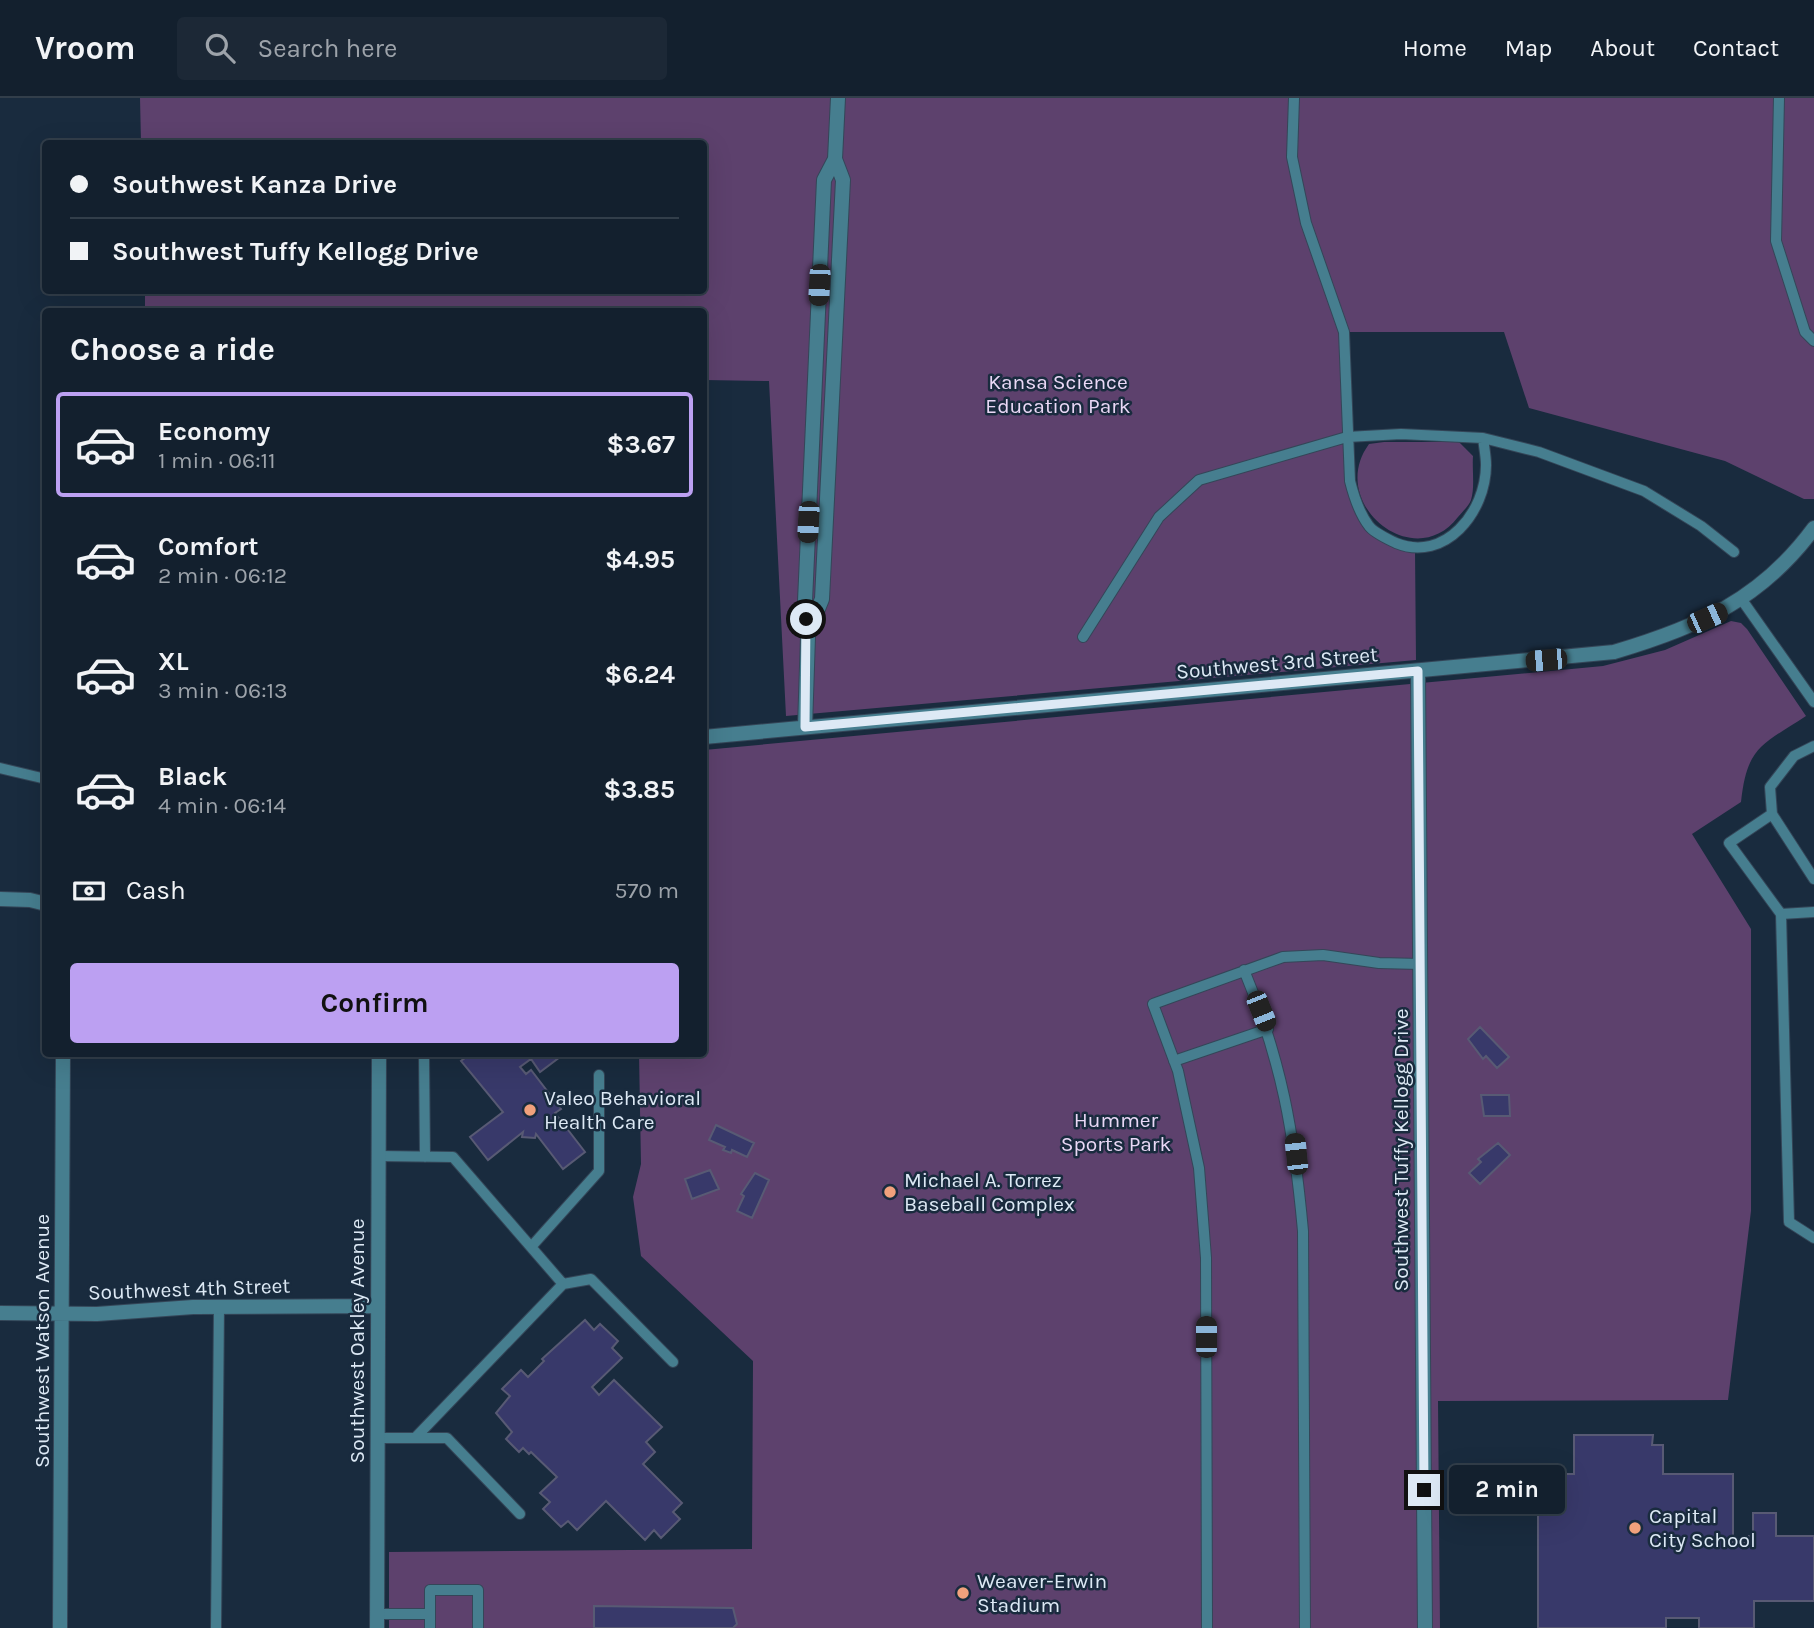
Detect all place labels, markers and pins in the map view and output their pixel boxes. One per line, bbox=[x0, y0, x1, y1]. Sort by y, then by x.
place label: Valeo Behavioral Health Care bbox=[544, 1086, 701, 1134]
marker: Valeo Behavioral Health Care bbox=[522, 1102, 538, 1118]
place label: Michael A. Torrez Baseball Complex bbox=[904, 1168, 1075, 1216]
marker: Michael A. Torrez Baseball Complex bbox=[882, 1184, 898, 1200]
place label: Capital City School bbox=[1649, 1504, 1756, 1552]
marker: Capital City School bbox=[1627, 1520, 1643, 1536]
place label: Weaver-Erwin Stadium bbox=[977, 1569, 1107, 1617]
marker: Weaver-Erwin Stadium bbox=[955, 1585, 971, 1601]

